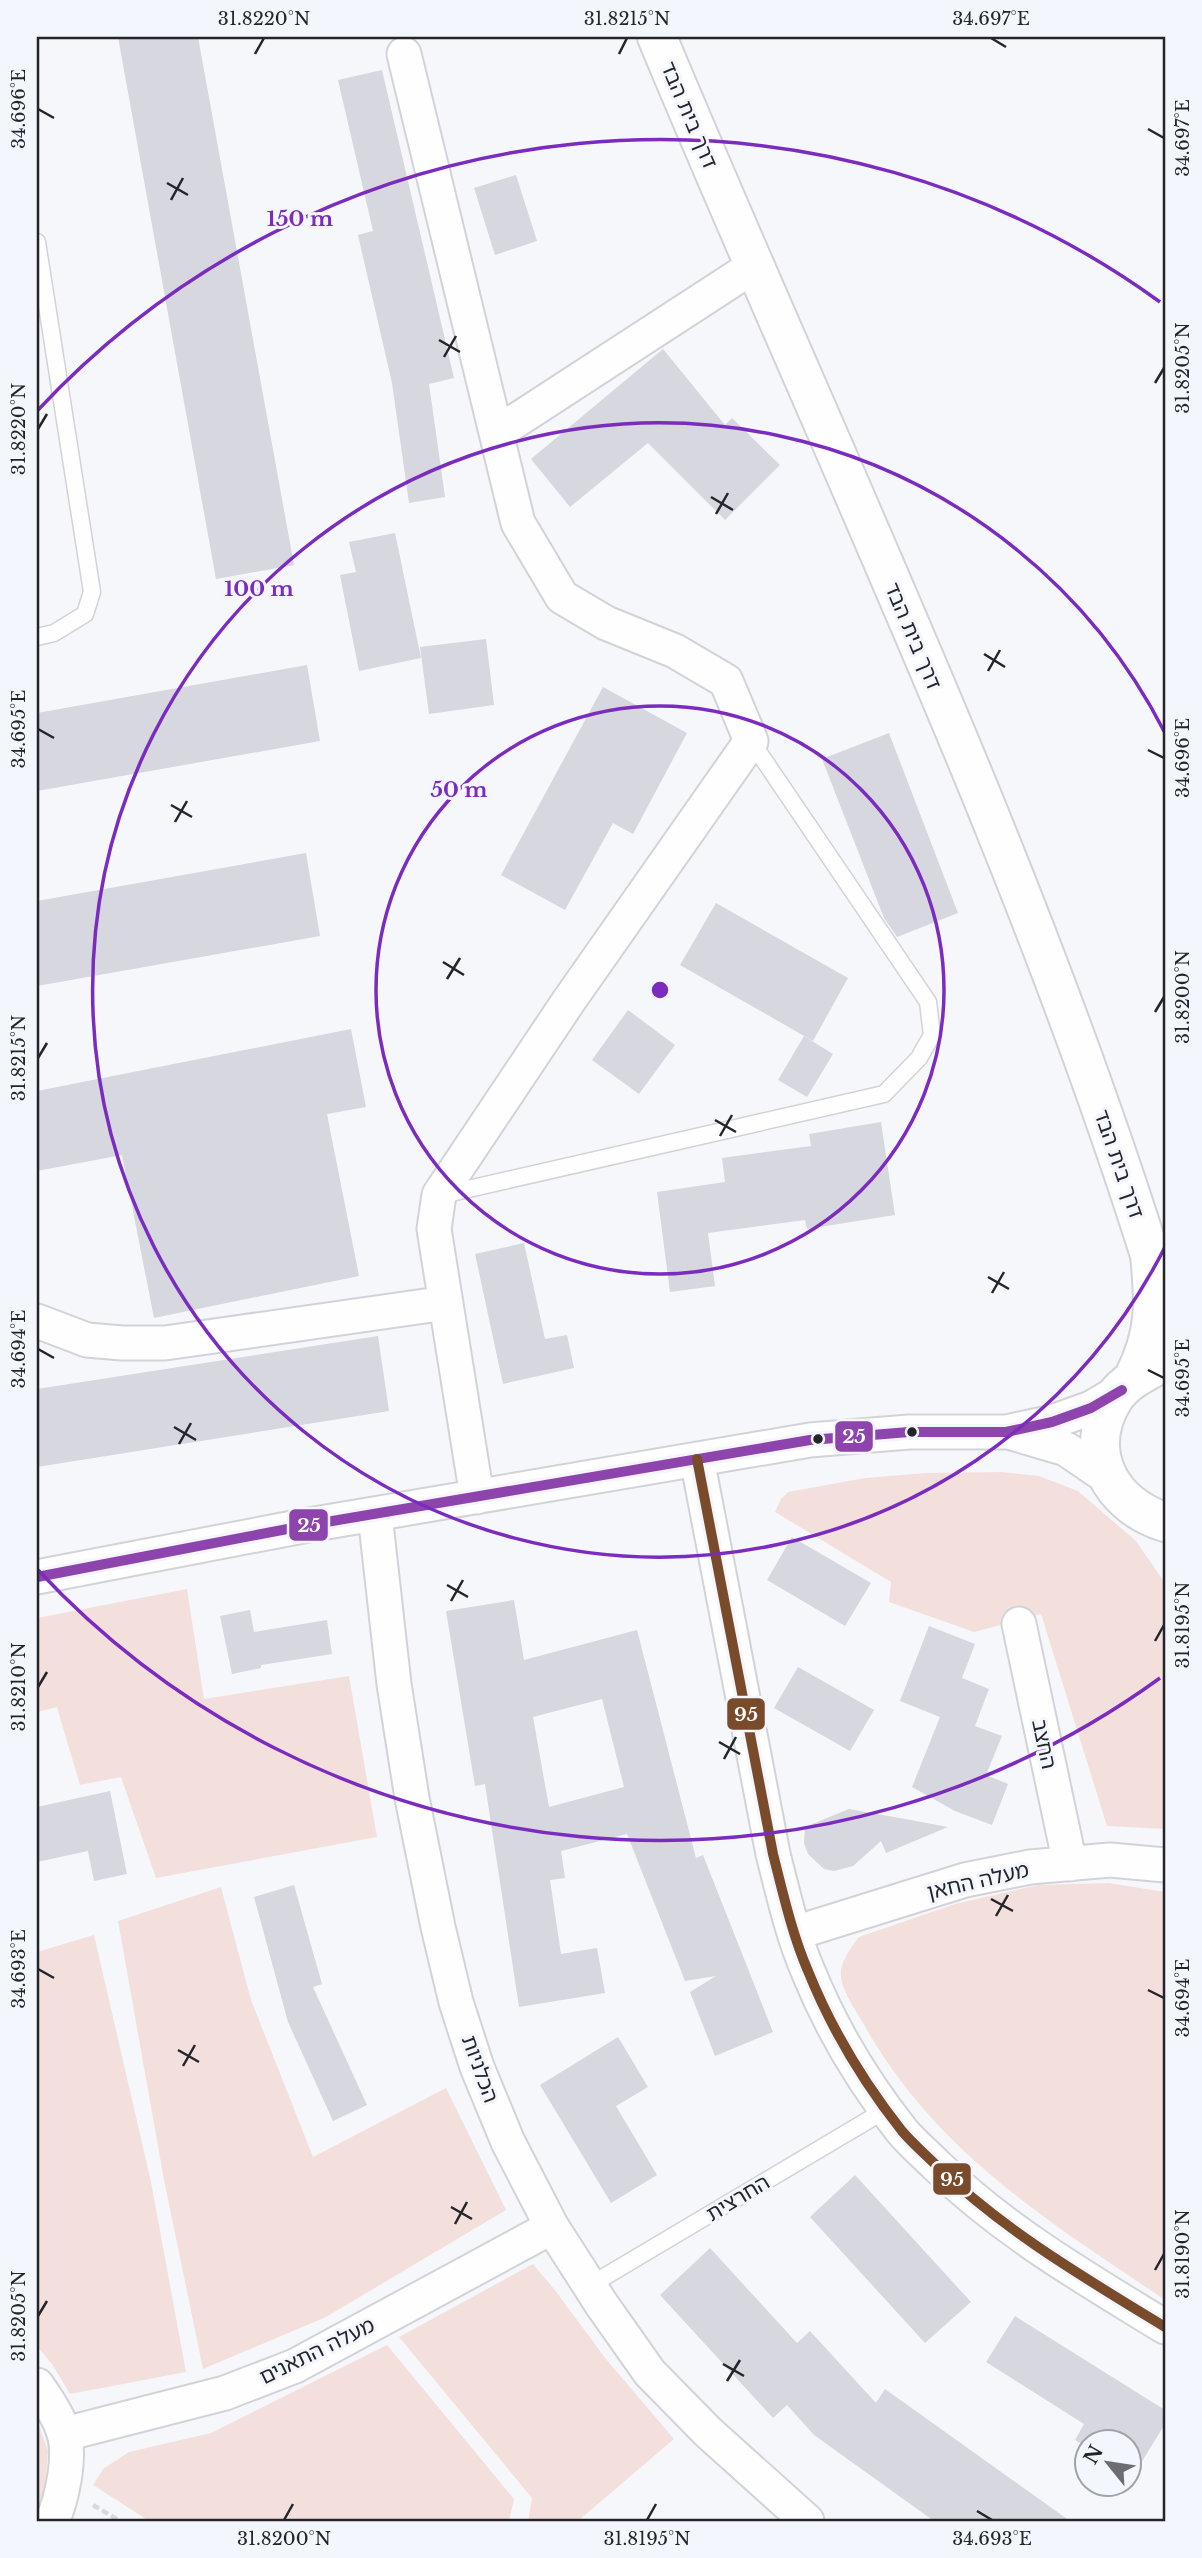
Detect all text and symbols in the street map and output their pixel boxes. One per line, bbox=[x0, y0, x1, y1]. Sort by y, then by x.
text: 31.8220°N bbox=[218, 8, 310, 30]
text: 31.8215°N bbox=[584, 8, 670, 30]
text: 34.697°E bbox=[952, 8, 1030, 30]
street label: דרך בית הבד bbox=[655, 58, 723, 172]
text: 34.696°E bbox=[8, 69, 30, 149]
text: 34.697°E bbox=[1172, 99, 1194, 177]
text: 150 m bbox=[267, 206, 333, 232]
text: 31.8205°N bbox=[1172, 322, 1194, 414]
text: 31.8220°N bbox=[8, 383, 30, 475]
text: 100 m bbox=[224, 576, 294, 602]
street label: דרך בית הבד bbox=[879, 579, 947, 693]
text: 34.695°E bbox=[8, 690, 30, 768]
text: 34.696°E bbox=[1172, 718, 1194, 798]
text: 50 m bbox=[430, 777, 488, 803]
text: 31.8200°N bbox=[1172, 950, 1194, 1044]
centre of rings bbox=[648, 978, 672, 1002]
text: 31.8215°N bbox=[8, 1015, 30, 1101]
street label: דרך בית הבד bbox=[1088, 1106, 1150, 1222]
text: 34.694°E bbox=[8, 1310, 30, 1388]
text: 34.695°E bbox=[1172, 1339, 1194, 1417]
line badge: 25 bbox=[834, 1420, 874, 1453]
text: 25 bbox=[842, 1425, 866, 1448]
unlabelled marker bbox=[905, 1425, 919, 1439]
unlabelled marker bbox=[811, 1432, 825, 1446]
line badge: 25 bbox=[288, 1508, 329, 1542]
text: 25 bbox=[297, 1514, 321, 1537]
text: 31.8195°N bbox=[1172, 1581, 1194, 1669]
text: 31.8210°N bbox=[8, 1642, 30, 1732]
line badge: 95 bbox=[726, 1697, 766, 1731]
text: 95 bbox=[734, 1703, 758, 1726]
street label: החצב bbox=[1026, 1717, 1062, 1771]
street label: מעלה החאן bbox=[925, 1857, 1032, 1905]
text: 34.693°E bbox=[8, 1929, 30, 2009]
text: 34.694°E bbox=[1172, 1959, 1194, 2037]
street label: הכלניות bbox=[456, 2032, 504, 2106]
line badge: 95 bbox=[932, 2162, 972, 2196]
text: 95 bbox=[940, 2168, 964, 2191]
street label: החרצית bbox=[702, 2169, 774, 2227]
text: 31.8190°N bbox=[1172, 2209, 1194, 2299]
text: 31.8205°N bbox=[8, 2270, 30, 2362]
street label: מעלה התאנים bbox=[255, 2312, 379, 2390]
north arrow bbox=[1072, 2428, 1142, 2498]
text: N bbox=[1079, 2441, 1108, 2468]
text: 31.8200°N bbox=[237, 2528, 331, 2550]
text: 31.8195°N bbox=[603, 2528, 691, 2550]
text: 34.693°E bbox=[952, 2528, 1032, 2550]

